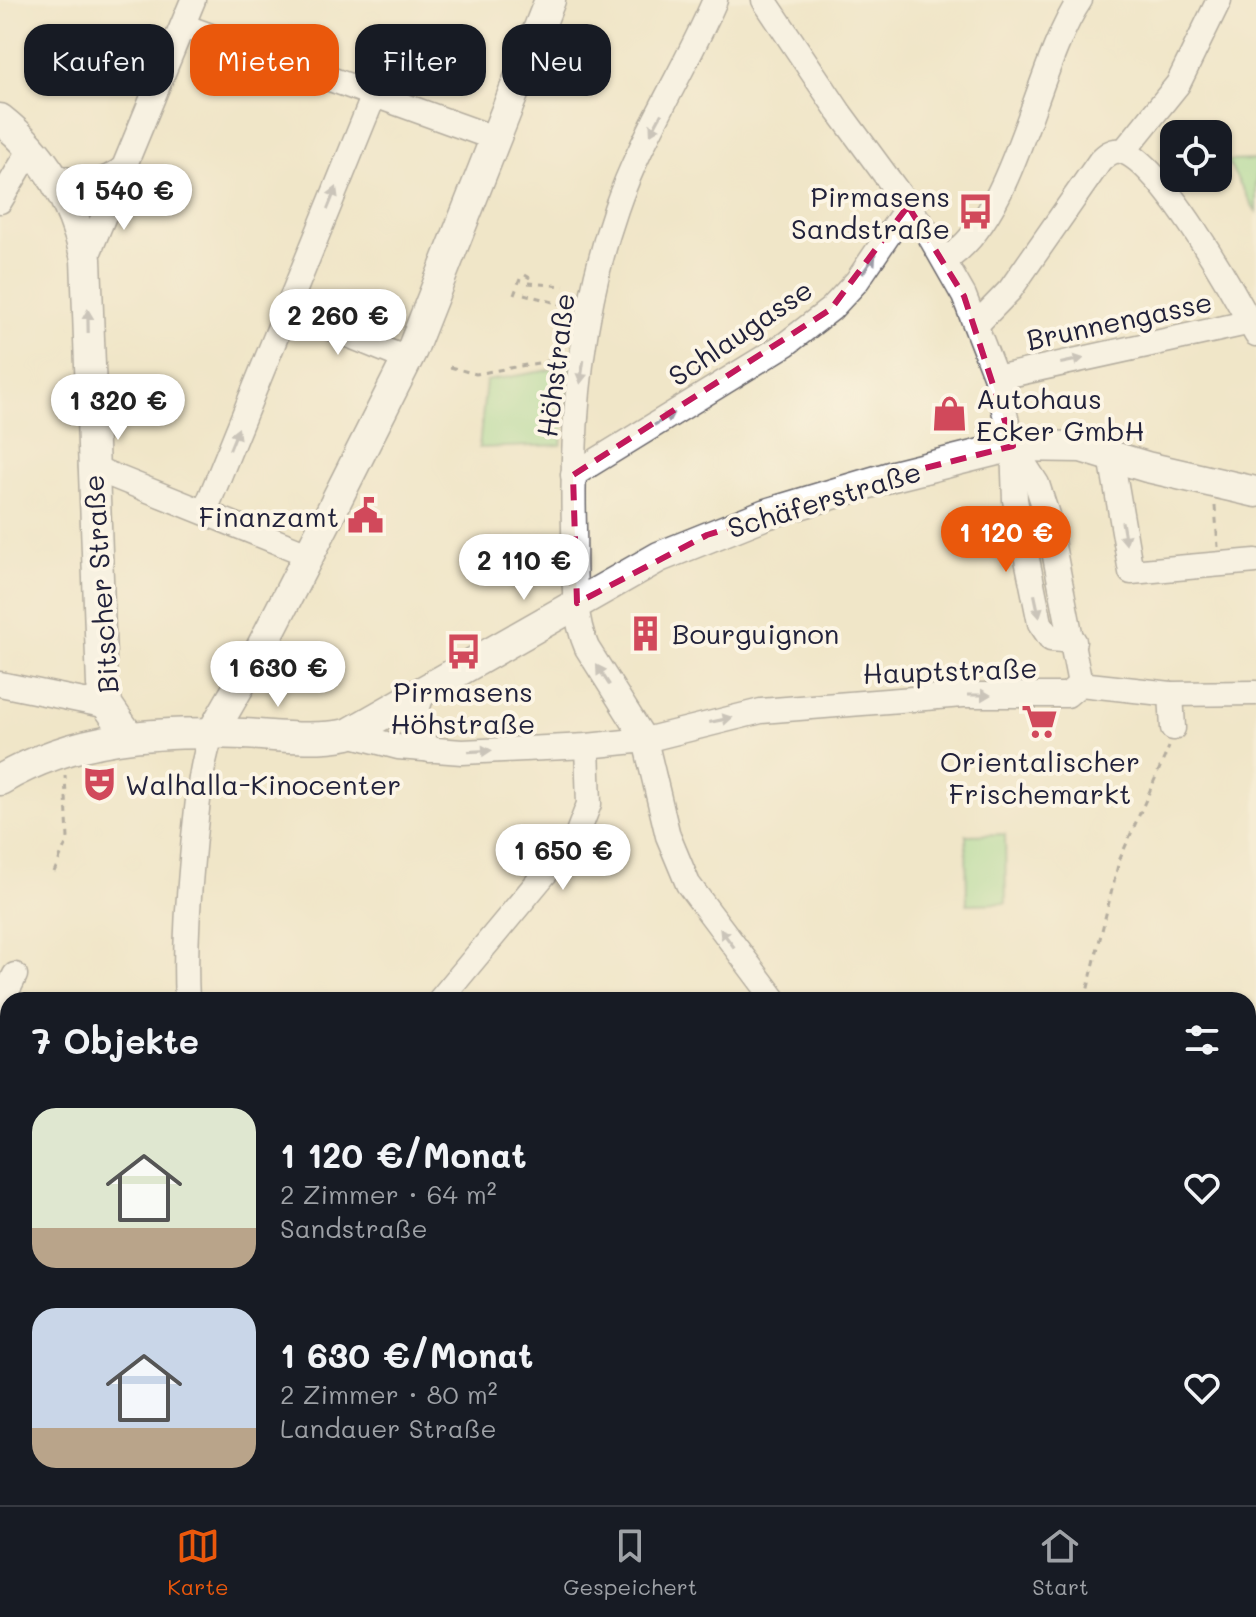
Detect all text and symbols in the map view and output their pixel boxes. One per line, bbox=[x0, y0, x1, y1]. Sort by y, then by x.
chip: Kaufen bbox=[24, 24, 174, 96]
chip: Mieten bbox=[190, 24, 339, 96]
chip: Filter bbox=[355, 24, 486, 96]
chip: Neu bbox=[502, 24, 611, 96]
one-way arrow bbox=[649, 113, 662, 136]
map controls bbox=[1160, 120, 1232, 192]
button: locate bbox=[1160, 120, 1232, 192]
pin: 1 540 € bbox=[50, 164, 198, 232]
text: 1 540 € bbox=[74, 173, 174, 207]
place label: Pirmasens Sandstraße bbox=[791, 178, 950, 246]
one-way arrow bbox=[325, 186, 338, 210]
bus stop icon: Pirmasens Sandstraße bbox=[957, 193, 995, 231]
one-way arrow bbox=[861, 253, 876, 274]
street label: Schlaugasse bbox=[661, 271, 819, 393]
street label: Brunnengasse bbox=[1023, 283, 1215, 357]
pin: 2 260 € bbox=[264, 289, 412, 357]
street label: Höhstraße bbox=[528, 291, 582, 439]
text: 2 260 € bbox=[287, 298, 389, 332]
one-way arrow bbox=[82, 308, 95, 333]
one-way arrow bbox=[1060, 354, 1085, 367]
one-way arrow bbox=[575, 360, 588, 385]
pin: 1 320 € bbox=[44, 374, 192, 442]
place label: Autohaus Ecker GmbH bbox=[976, 380, 1145, 448]
text: 1 320 € bbox=[69, 383, 167, 417]
shop icon: Autohaus Ecker GmbH bbox=[931, 395, 969, 433]
one-way arrow bbox=[653, 412, 675, 426]
one-way arrow bbox=[228, 427, 241, 451]
street label: Schäferstraße bbox=[723, 453, 925, 545]
street label: Bitscher Straße bbox=[74, 473, 126, 695]
public building icon: Finanzamt bbox=[346, 497, 384, 535]
place label: Finanzamt bbox=[199, 498, 339, 534]
pin: 1 120 € bbox=[932, 506, 1080, 574]
text: 1 120 € bbox=[959, 515, 1053, 549]
one-way arrow bbox=[1119, 521, 1131, 546]
pin: 2 110 € bbox=[450, 534, 598, 602]
text: 2 110 € bbox=[477, 543, 571, 577]
one-way arrow bbox=[1031, 594, 1044, 619]
building icon: Bourguignon bbox=[627, 614, 665, 652]
place label: Bourguignon bbox=[672, 615, 839, 651]
bus stop icon: Pirmasens Höhstraße bbox=[444, 632, 482, 670]
pin: 1 630 € bbox=[204, 641, 352, 709]
street label: Hauptstraße bbox=[862, 649, 1038, 691]
text: 1 630 € bbox=[228, 650, 328, 684]
one-way arrow bbox=[596, 664, 611, 685]
place label: Pirmasens Höhstraße bbox=[391, 673, 535, 741]
one-way arrow bbox=[967, 689, 992, 701]
supermarket icon: Orientalischer Frischemarkt bbox=[1021, 702, 1059, 740]
one-way arrow bbox=[708, 713, 733, 726]
place label: Orientalischer Frischemarkt bbox=[940, 743, 1140, 811]
one-way arrow bbox=[468, 744, 493, 757]
theatre icon: Walhalla-Kinocenter bbox=[80, 765, 118, 803]
place label: Walhalla-Kinocenter bbox=[125, 766, 401, 802]
pin: 1 650 € bbox=[489, 824, 637, 892]
text: 1 650 € bbox=[514, 833, 612, 867]
one-way arrow bbox=[719, 928, 735, 949]
text: 7 Objekte bbox=[32, 1018, 199, 1063]
icon: filters bbox=[1180, 1018, 1224, 1062]
text: 1 120 €/Monat bbox=[280, 1132, 527, 1177]
icon: home bbox=[96, 1140, 192, 1236]
icon: heart bbox=[1180, 1166, 1224, 1210]
text: 2 Zimmer · 64 m² bbox=[280, 1177, 497, 1211]
text: Sandstraße bbox=[280, 1211, 428, 1245]
text: 1 630 €/Monat bbox=[280, 1332, 533, 1377]
icon: home bbox=[96, 1340, 192, 1436]
icon: heart bbox=[1180, 1366, 1224, 1410]
text: 2 Zimmer · 80 m² bbox=[280, 1377, 497, 1411]
text: Landauer Straße bbox=[280, 1411, 497, 1445]
tab: Karte bbox=[167, 1524, 229, 1601]
tab: Gespeichert bbox=[563, 1524, 698, 1601]
tab: Start bbox=[1032, 1524, 1089, 1601]

